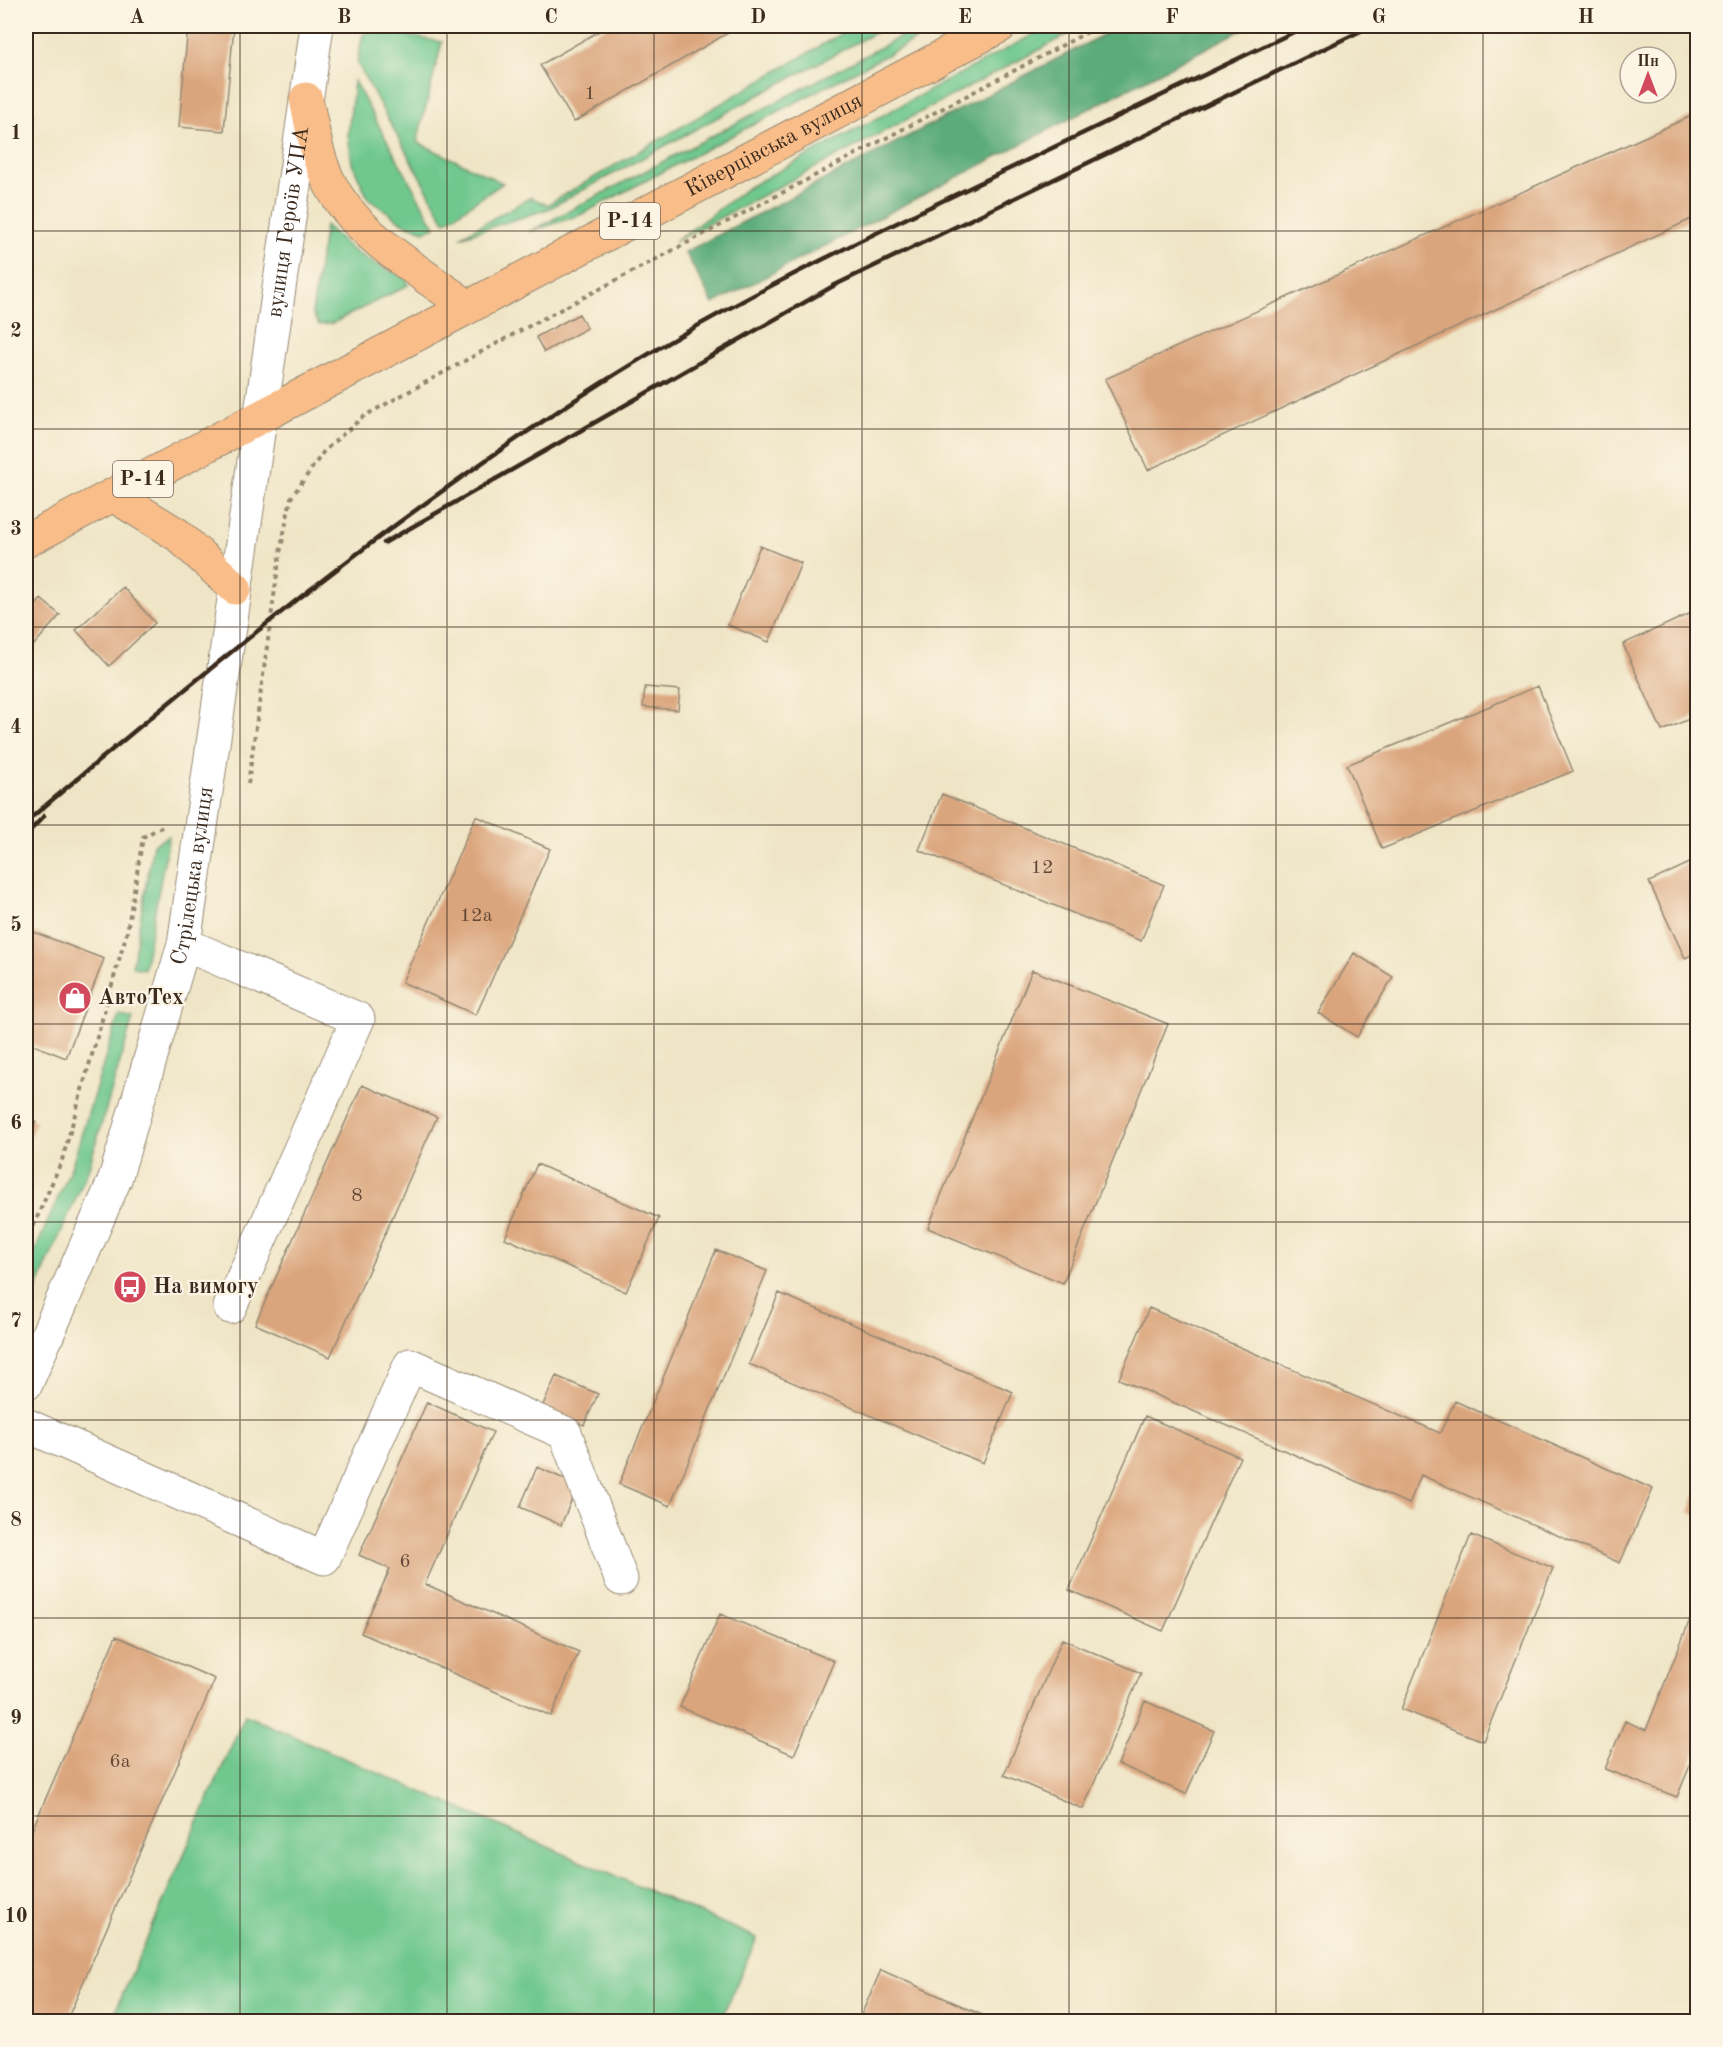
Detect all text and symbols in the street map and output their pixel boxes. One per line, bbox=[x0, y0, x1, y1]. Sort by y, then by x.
text: A bbox=[129, 8, 145, 28]
text: B bbox=[337, 8, 351, 28]
text: C bbox=[544, 8, 558, 28]
text: D bbox=[750, 8, 766, 28]
text: E bbox=[958, 8, 972, 28]
text: F bbox=[1165, 8, 1179, 28]
text: G bbox=[1372, 8, 1386, 28]
text: H bbox=[1578, 8, 1594, 28]
north arrow bbox=[1618, 45, 1678, 105]
text: Пн bbox=[1637, 54, 1659, 70]
house number: 1 bbox=[584, 84, 596, 104]
street label: Ківерцівська вулиця bbox=[682, 90, 866, 201]
text: 1 bbox=[10, 124, 22, 144]
street label: вулиця Героїв УПА bbox=[264, 125, 313, 319]
road number: Р-14 bbox=[600, 203, 660, 239]
text: 2 bbox=[10, 322, 22, 342]
road number: Р-14 bbox=[113, 461, 173, 497]
text: 3 bbox=[10, 520, 22, 540]
text: 4 bbox=[10, 718, 22, 738]
street label: Стрілецька вулиця bbox=[167, 785, 218, 968]
house number: 12 bbox=[1030, 858, 1054, 878]
house number: 12а bbox=[459, 906, 493, 926]
text: 5 bbox=[10, 915, 22, 936]
shop icon: АвтоТех bbox=[57, 980, 93, 1016]
place label: АвтоТех bbox=[98, 987, 184, 1009]
text: 6 bbox=[10, 1114, 22, 1134]
house number: 8 bbox=[351, 1186, 363, 1206]
bus stop icon: На вимогу bbox=[112, 1269, 148, 1305]
place label: На вимогу bbox=[153, 1276, 259, 1298]
text: 7 bbox=[10, 1312, 22, 1332]
text: 8 bbox=[10, 1511, 22, 1531]
house number: 6 bbox=[399, 1552, 411, 1572]
text: 9 bbox=[10, 1709, 22, 1729]
house number: 6а bbox=[109, 1752, 131, 1772]
text: 10 bbox=[4, 1907, 28, 1927]

